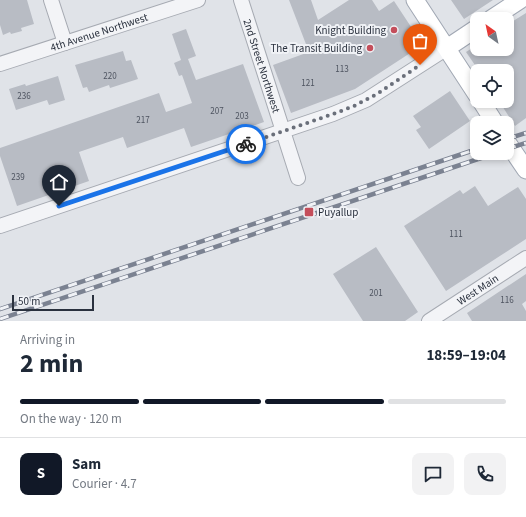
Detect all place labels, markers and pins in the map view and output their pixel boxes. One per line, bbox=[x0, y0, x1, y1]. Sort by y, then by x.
place label: Knight Building bbox=[315, 23, 386, 38]
pin bbox=[403, 24, 437, 65]
marker: Knight Building bbox=[389, 25, 399, 35]
place label: The Transit Building bbox=[270, 41, 362, 56]
marker: The Transit Building bbox=[365, 43, 375, 53]
pin bbox=[42, 165, 76, 206]
place label: Puyallup bbox=[318, 205, 358, 220]
marker: Puyallup bbox=[303, 206, 315, 218]

